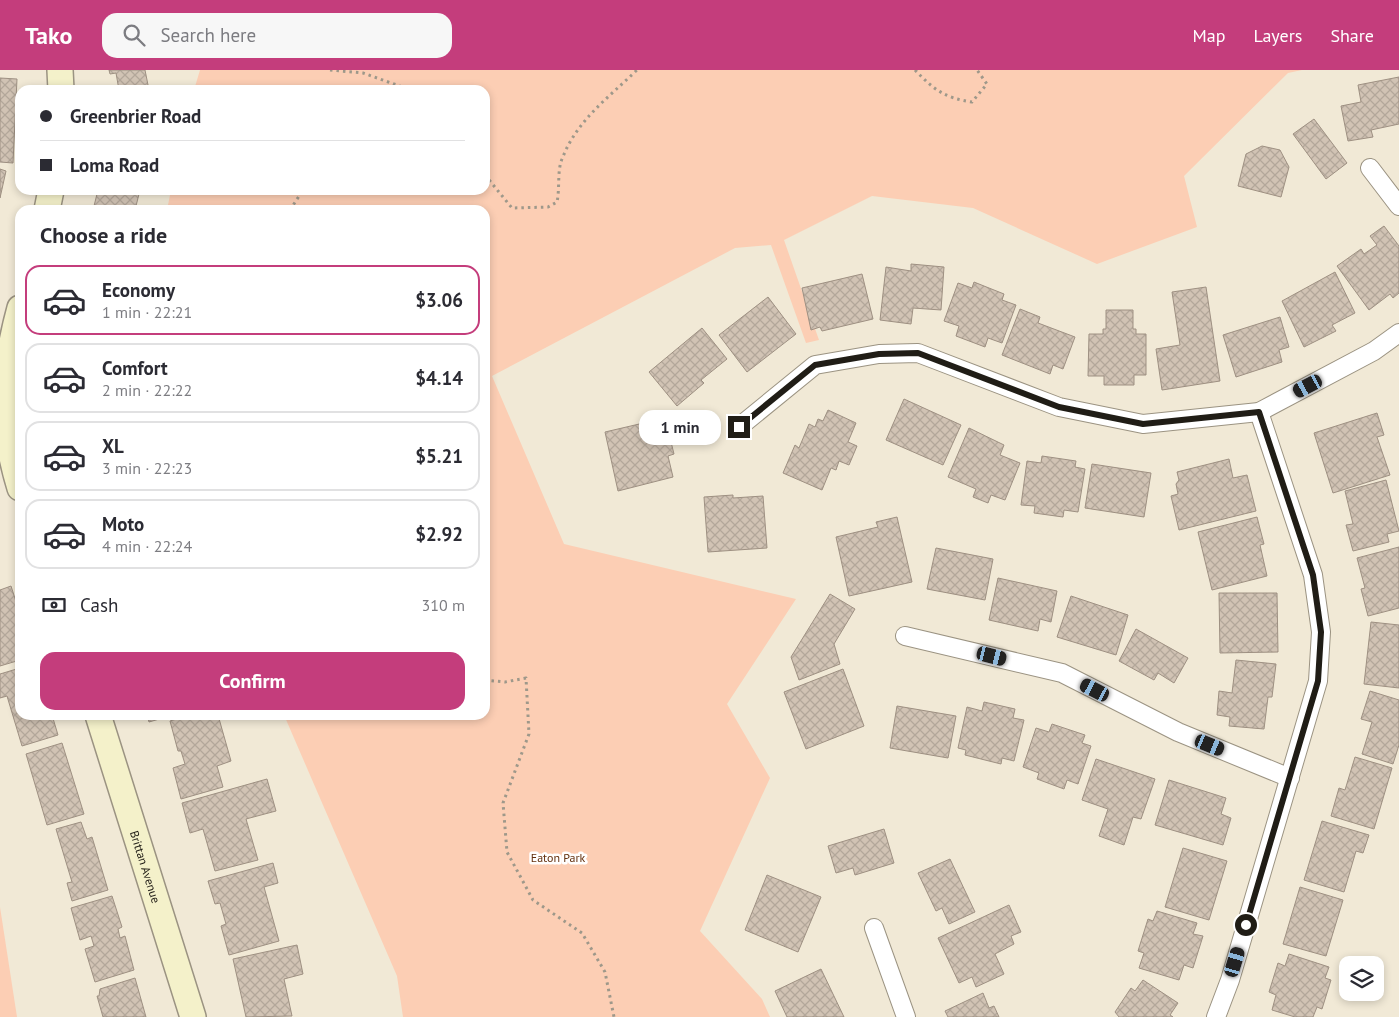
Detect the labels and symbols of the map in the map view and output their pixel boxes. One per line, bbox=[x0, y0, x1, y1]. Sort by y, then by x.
car bbox=[1291, 372, 1324, 400]
callout: 1 min bbox=[639, 410, 722, 444]
route end bbox=[728, 416, 750, 438]
car bbox=[975, 645, 1008, 667]
car bbox=[1078, 677, 1111, 703]
car bbox=[1193, 732, 1226, 758]
street label: Brittan Avenue bbox=[127, 828, 164, 905]
park label: Eaton Park bbox=[531, 850, 586, 865]
route start bbox=[1235, 914, 1257, 936]
car bbox=[1223, 945, 1246, 979]

